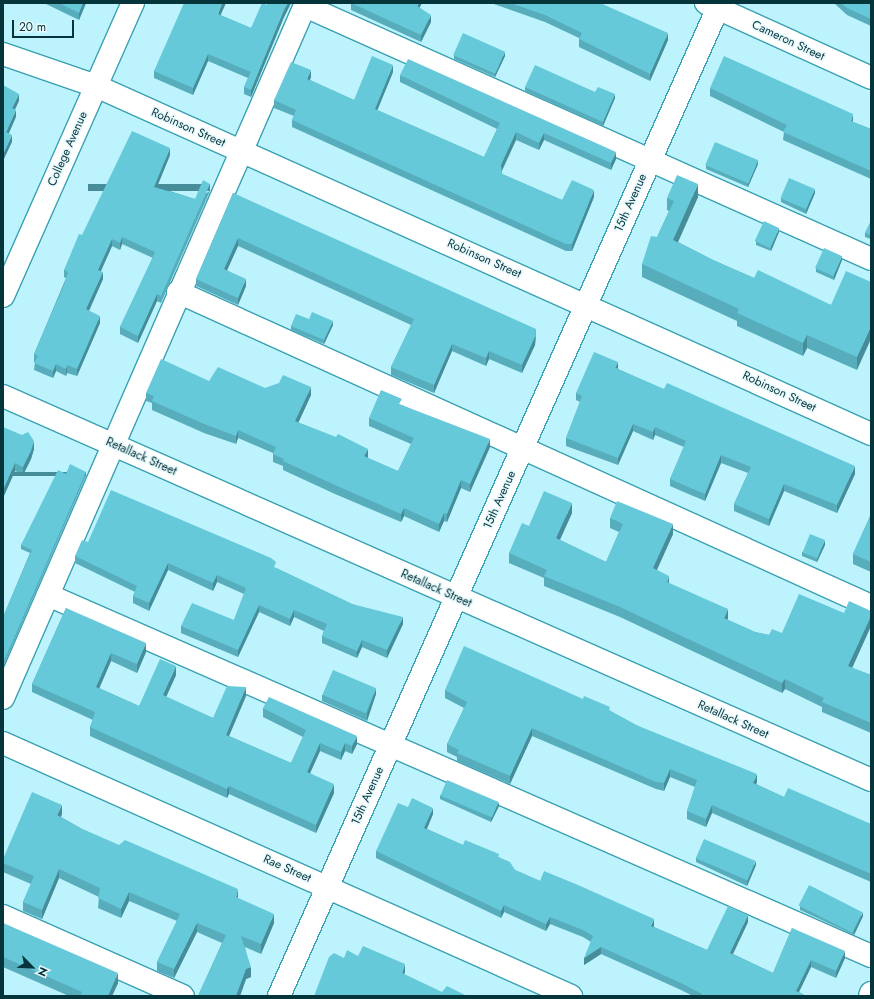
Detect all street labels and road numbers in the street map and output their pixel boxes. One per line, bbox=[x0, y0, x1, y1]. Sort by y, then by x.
street label: Cameron Street bbox=[749, 18, 827, 64]
street label: Robinson Street bbox=[149, 105, 227, 151]
street label: College Avenue bbox=[45, 109, 91, 189]
street label: 15th Avenue bbox=[612, 172, 650, 234]
street label: Robinson Street bbox=[445, 236, 523, 282]
street label: Robinson Street bbox=[740, 369, 818, 415]
street label: Retallack Street bbox=[103, 435, 179, 479]
street label: 15th Avenue bbox=[481, 469, 519, 531]
street label: Retallack Street bbox=[398, 567, 474, 611]
street label: Retallack Street bbox=[695, 698, 771, 742]
street label: 15th Avenue bbox=[349, 765, 387, 827]
street label: Rae Street bbox=[261, 852, 313, 886]

